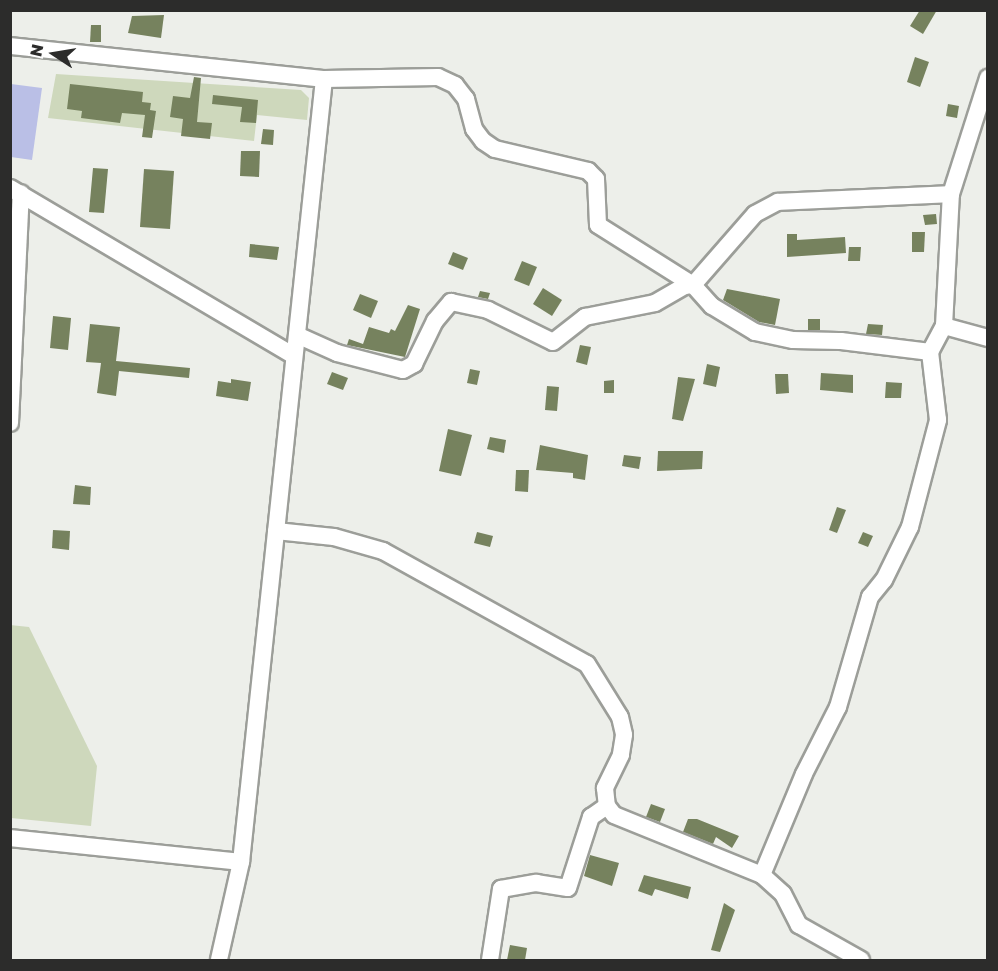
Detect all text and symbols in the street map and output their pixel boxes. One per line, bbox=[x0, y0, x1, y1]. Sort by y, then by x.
north arrow bbox=[24, 24, 84, 84]
text: N bbox=[25, 42, 47, 58]

